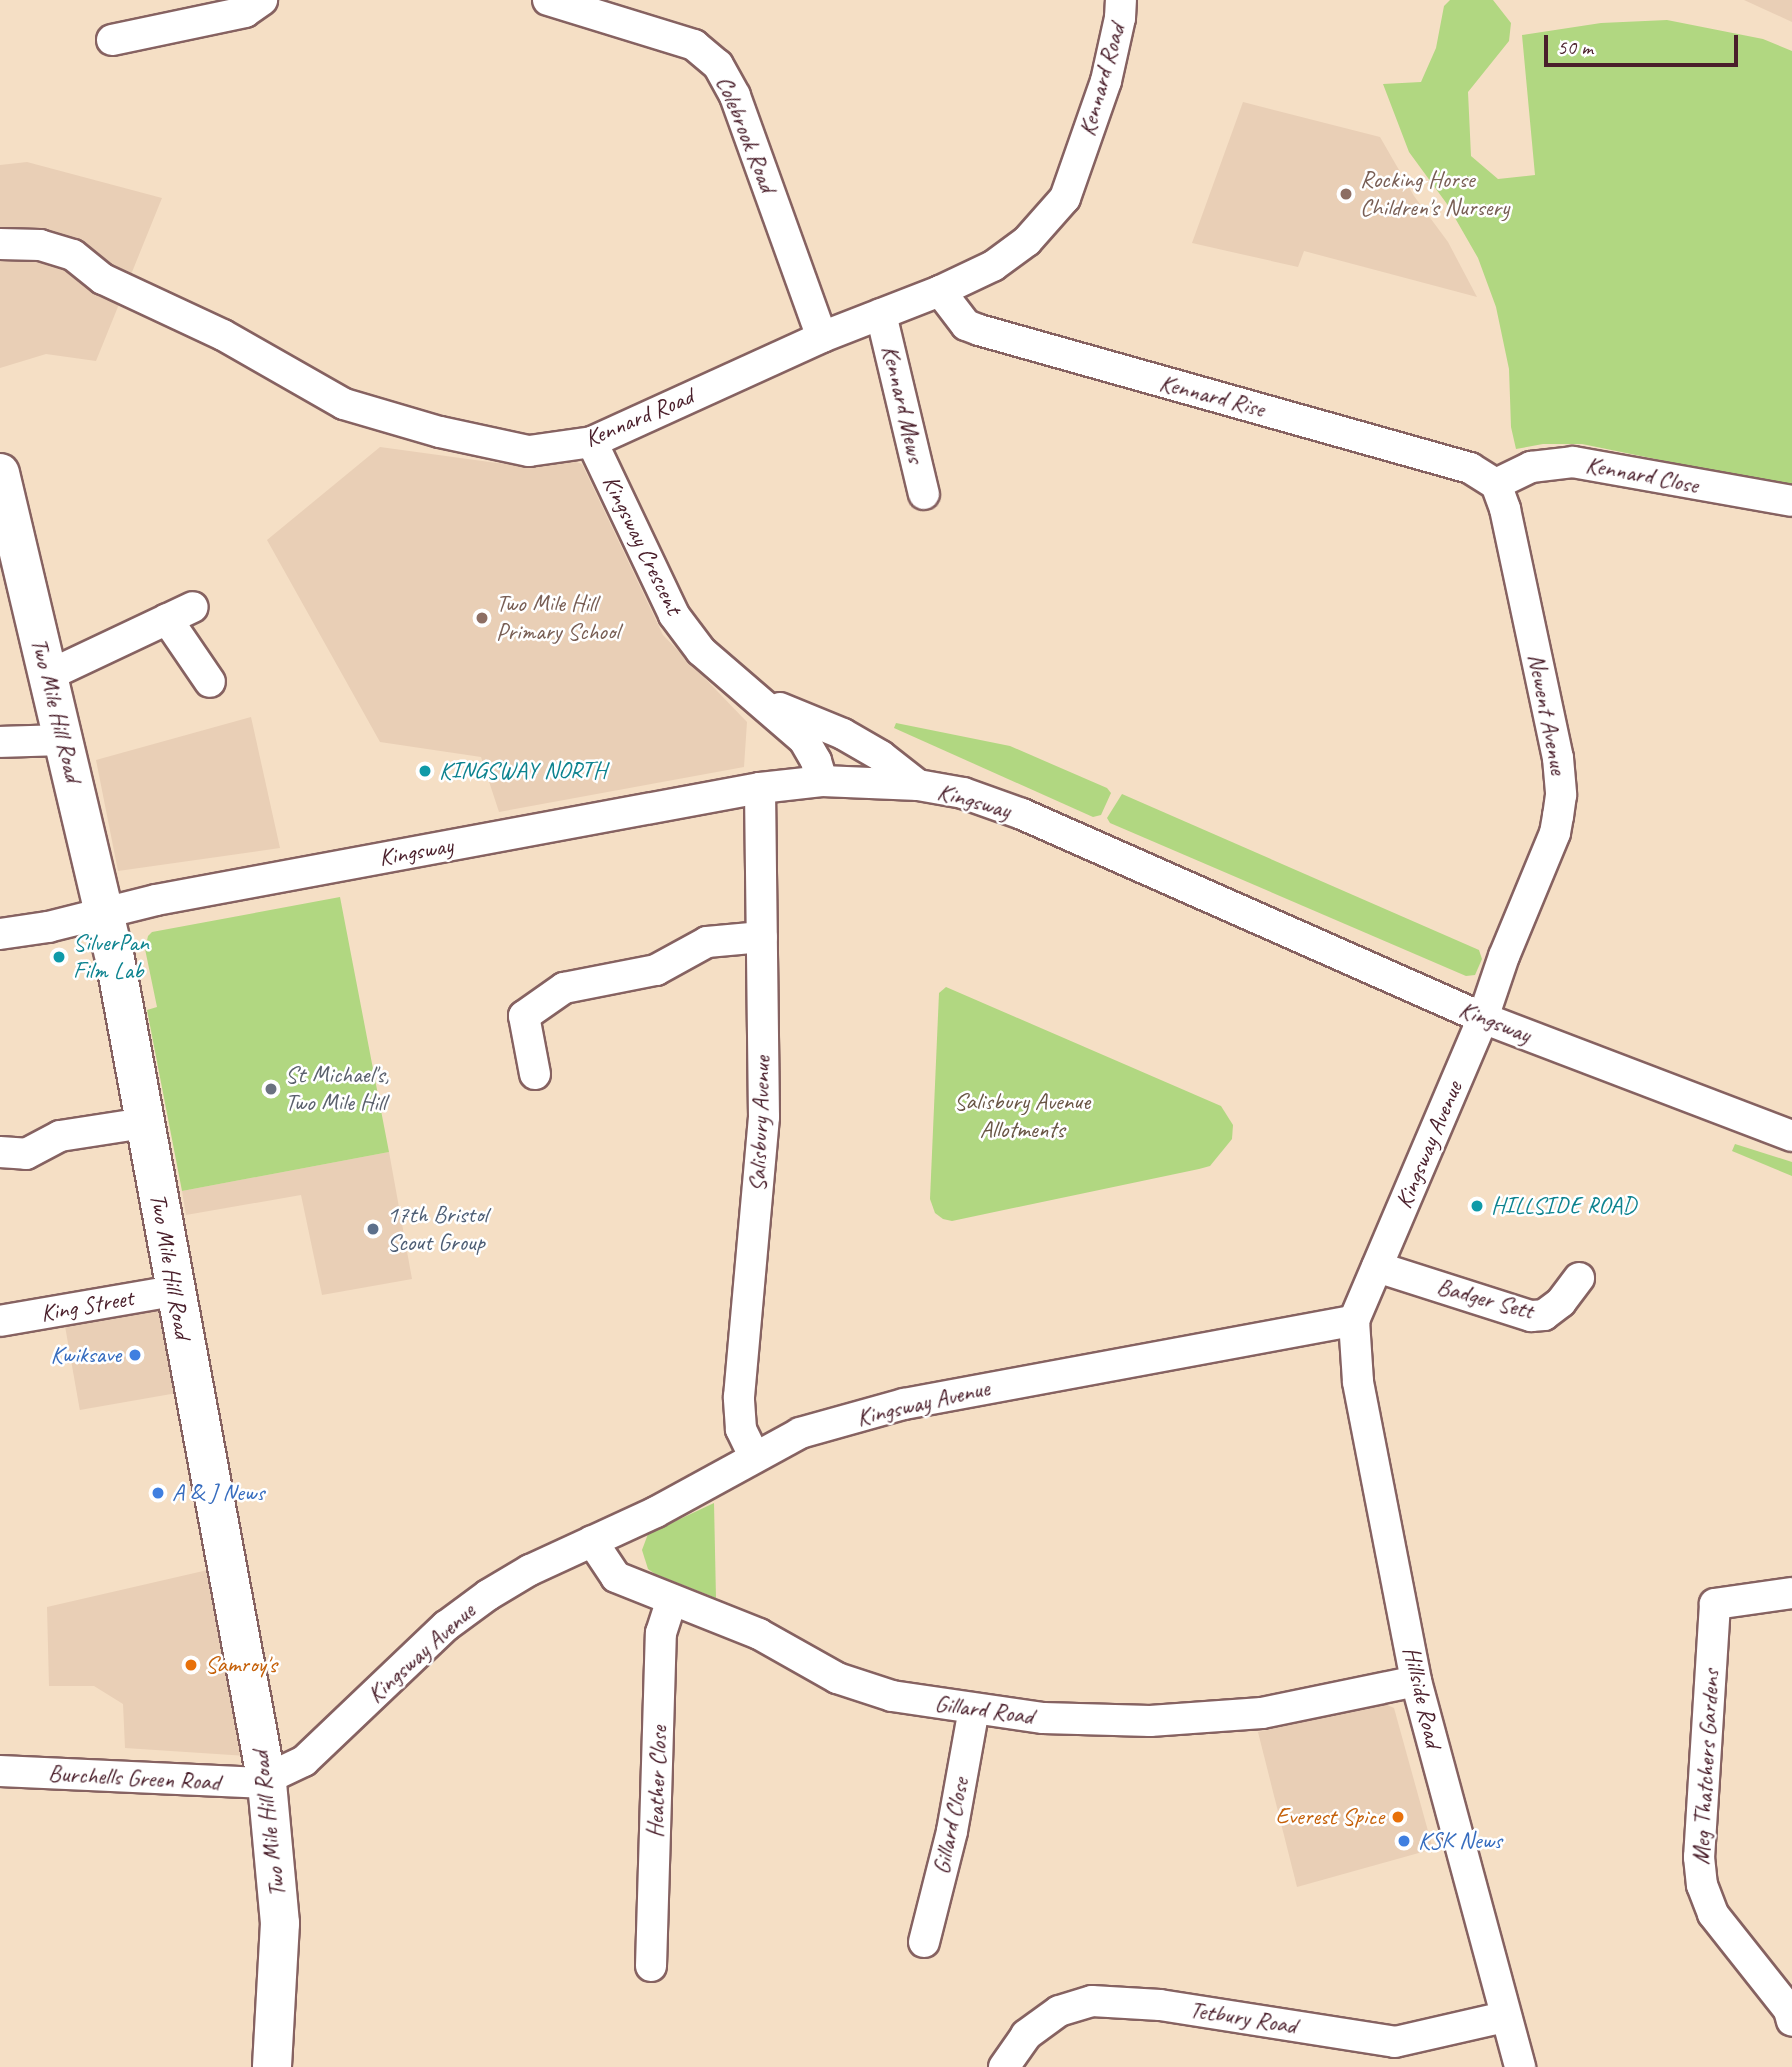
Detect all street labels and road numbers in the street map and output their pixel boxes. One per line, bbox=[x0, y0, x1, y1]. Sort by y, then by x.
street label: Kennard Road bbox=[1072, 21, 1132, 139]
street label: Colebrook Road bbox=[710, 72, 782, 196]
street label: Kennard Mews bbox=[876, 343, 930, 465]
street label: Kennard Rise bbox=[1156, 368, 1268, 424]
street label: Kennard Road bbox=[581, 382, 697, 454]
street label: Kennard Close bbox=[1583, 450, 1701, 500]
street label: Kingsway Crescent bbox=[596, 471, 688, 619]
street label: Two Mile Hill Road bbox=[24, 635, 88, 785]
street label: Newent Avenue bbox=[1521, 651, 1573, 777]
street label: Kingsway bbox=[934, 777, 1014, 825]
street label: Kingsway bbox=[377, 831, 455, 873]
street label: Kingsway bbox=[1455, 995, 1535, 1049]
street label: Salisbury Avenue bbox=[743, 1056, 777, 1192]
street label: Kingsway Avenue bbox=[1389, 1077, 1469, 1213]
street label: Two Mile Hill Road bbox=[143, 1191, 197, 1341]
street label: Badger Sett bbox=[1434, 1272, 1536, 1326]
street label: King Street bbox=[38, 1284, 136, 1328]
street label: Kingsway Avenue bbox=[854, 1374, 992, 1432]
street label: Kingsway Avenue bbox=[361, 1597, 481, 1709]
street label: Hillside Road bbox=[1396, 1644, 1448, 1750]
street label: Meg Thatchers Gardens bbox=[1686, 1667, 1726, 1867]
street label: Gillard Road bbox=[933, 1689, 1035, 1731]
street label: Heather Close bbox=[641, 1726, 673, 1838]
street label: Two Mile Hill Road bbox=[246, 1749, 292, 1899]
street label: Burchells Green Road bbox=[47, 1759, 221, 1797]
street label: Gillard Close bbox=[927, 1775, 975, 1877]
street label: Tetbury Road bbox=[1188, 1995, 1298, 2041]

